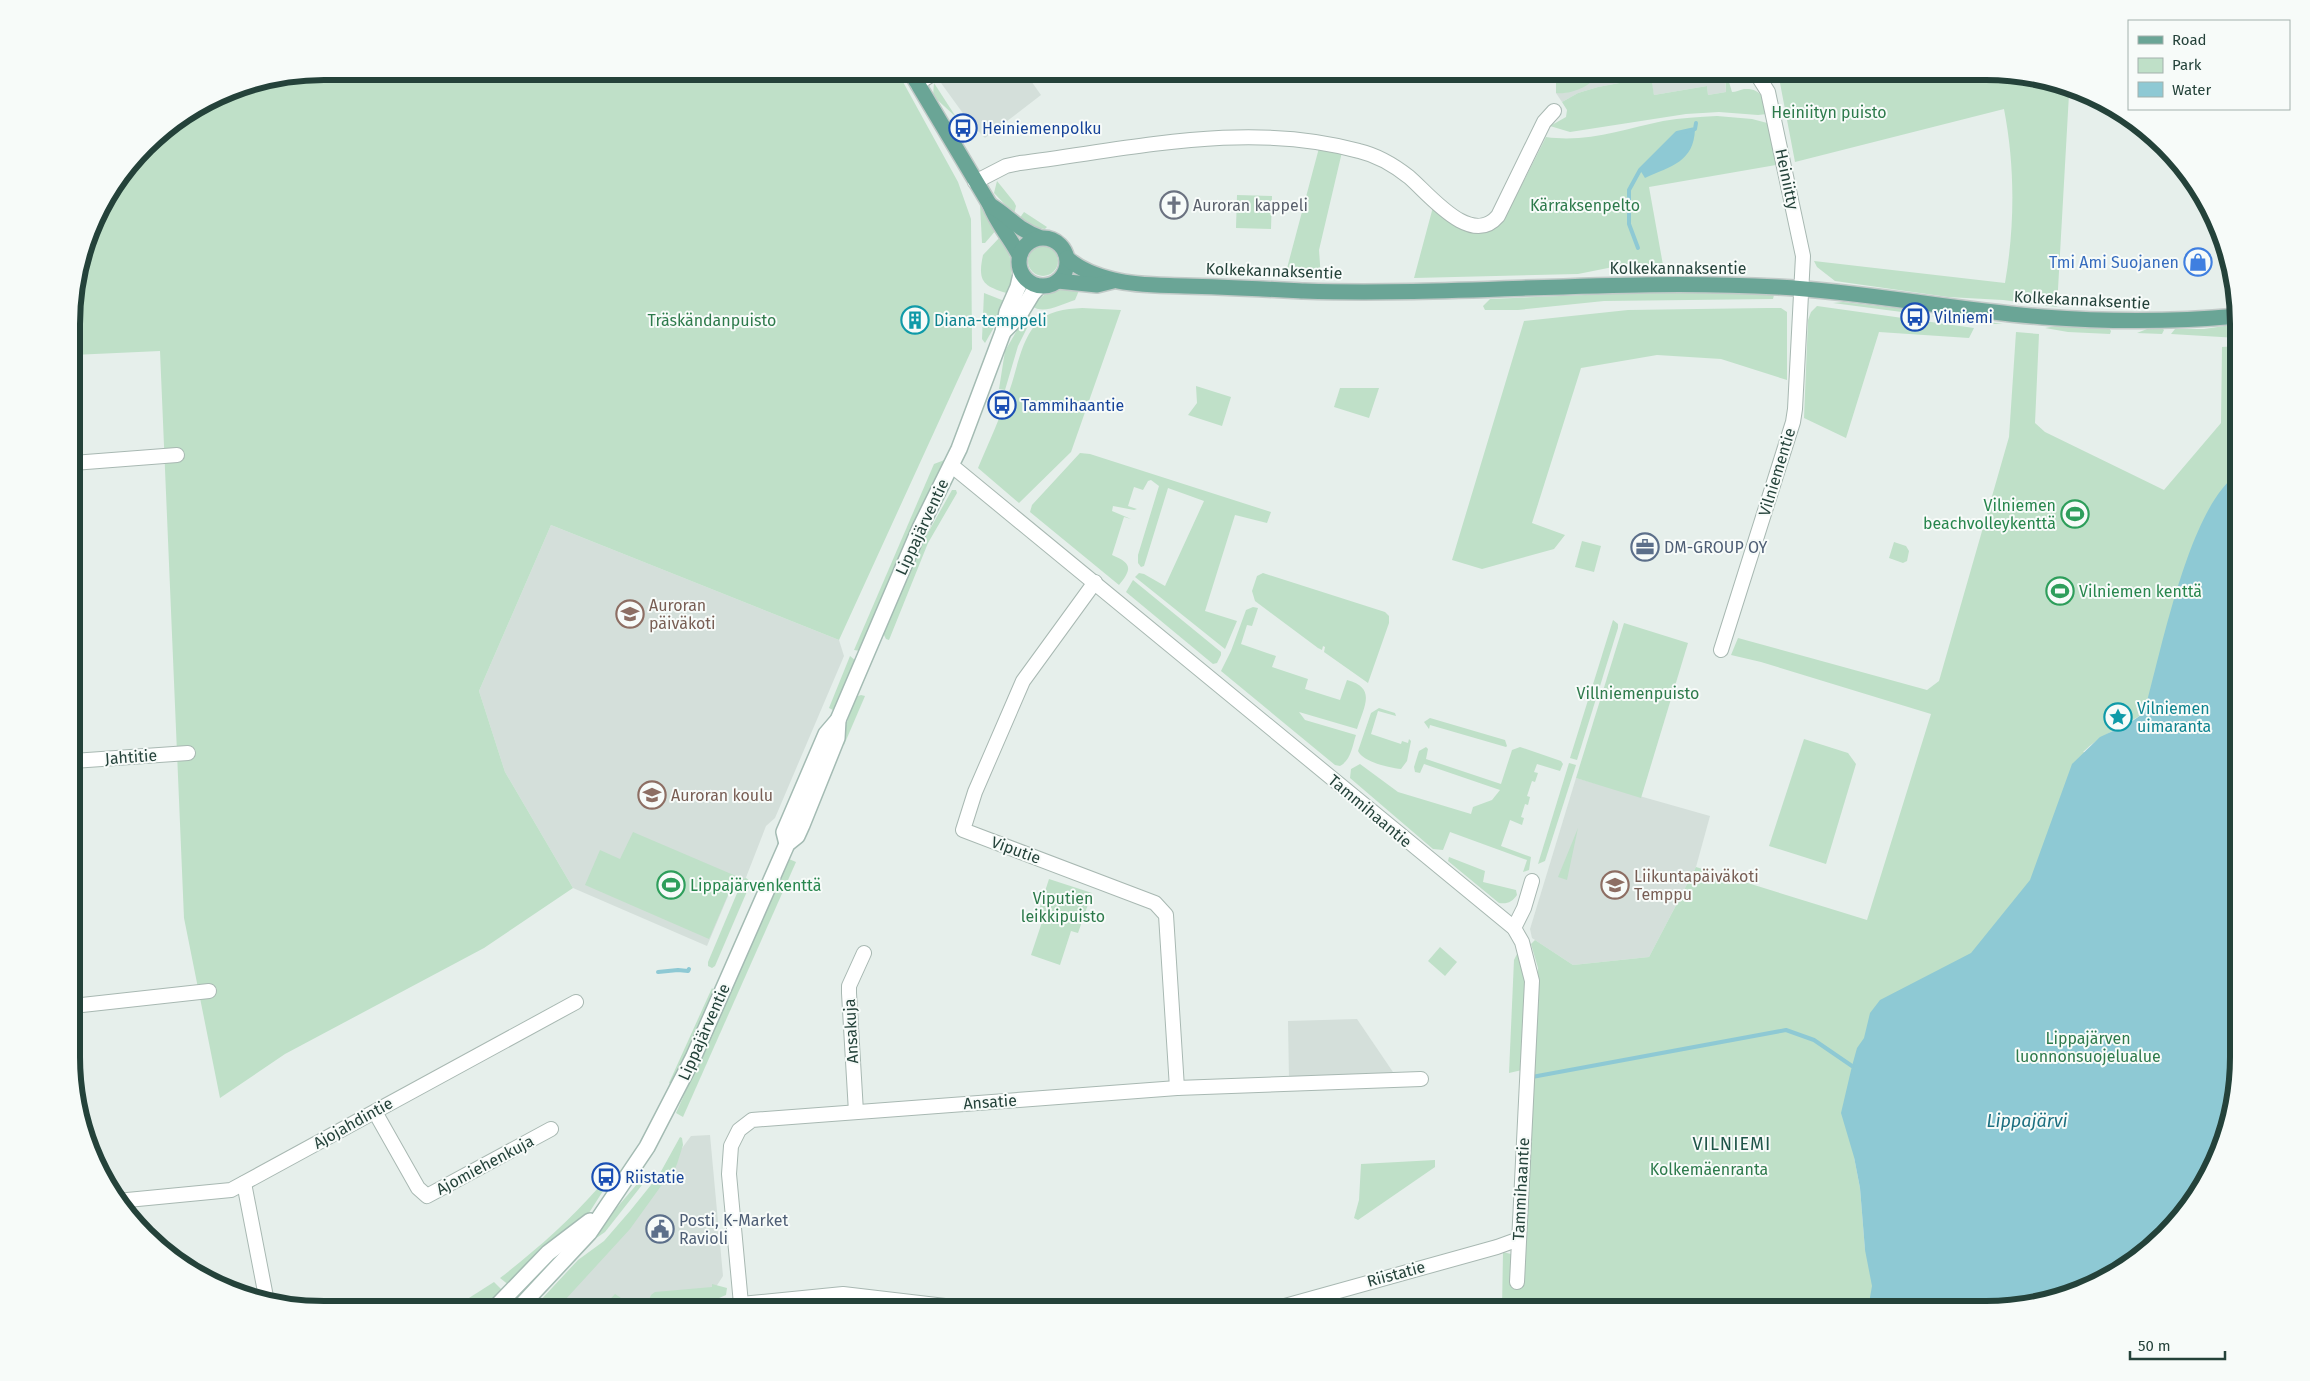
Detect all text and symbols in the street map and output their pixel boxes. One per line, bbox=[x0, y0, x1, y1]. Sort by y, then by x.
legend bbox=[2128, 20, 2290, 110]
text: Road bbox=[2172, 31, 2207, 49]
text: Park bbox=[2172, 56, 2202, 74]
text: Water bbox=[2172, 81, 2211, 99]
park label: Heiniityn puisto bbox=[1771, 103, 1887, 122]
bus stop icon: Heiniemenpolku bbox=[948, 113, 978, 143]
place label: Heiniemenpolku bbox=[982, 119, 1101, 138]
street label: Heiniitty bbox=[1771, 147, 1803, 211]
church icon: Auroran kappeli bbox=[1159, 190, 1189, 220]
place label: Auroran kappeli bbox=[1193, 196, 1308, 215]
park label: Kärraksenpelto bbox=[1530, 196, 1640, 215]
shop icon: Tmi Ami Suojanen bbox=[2183, 247, 2213, 277]
place label: Tmi Ami Suojanen bbox=[2049, 253, 2179, 272]
street label: Kolkekannaksentie bbox=[1205, 259, 1343, 283]
street label: Kolkekannaksentie bbox=[1610, 259, 1746, 278]
street label: Kolkekannaksentie bbox=[2013, 287, 2151, 313]
bus stop icon: Vilniemi bbox=[1900, 302, 1930, 332]
building icon: Diana-temppeli bbox=[900, 305, 930, 335]
place label: Vilniemi bbox=[1934, 308, 1993, 327]
park label: Träskändanpuisto bbox=[648, 311, 776, 330]
place label: Diana-temppeli bbox=[934, 311, 1047, 330]
bus stop icon: Tammihaantie bbox=[987, 390, 1017, 420]
place label: Tammihaantie bbox=[1021, 396, 1124, 415]
street label: Vilniementie bbox=[1755, 425, 1799, 519]
street label: Lippajärventie bbox=[891, 476, 953, 578]
place label: Vilniemen beachvolleykenttä bbox=[1923, 496, 2056, 533]
sports icon: Vilniemen beachvolleykenttä bbox=[2060, 499, 2090, 529]
office icon: DM-GROUP OY bbox=[1630, 532, 1660, 562]
place label: DM-GROUP OY bbox=[1664, 538, 1767, 557]
sports icon: Vilniemen kenttä bbox=[2045, 576, 2075, 606]
place label: Vilniemen kenttä bbox=[2079, 582, 2202, 601]
place label: Auroran päiväkoti bbox=[649, 596, 716, 633]
school or university icon: Auroran päiväkoti bbox=[615, 599, 645, 629]
park label: Villniemenpuisto bbox=[1577, 684, 1699, 703]
place label: Vilniemen uimaranta bbox=[2137, 699, 2211, 736]
place icon: Vilniemen uimaranta bbox=[2103, 702, 2133, 732]
street label: Jahtitie bbox=[104, 746, 158, 768]
street label: Tammihaantie bbox=[1324, 771, 1416, 851]
school or university icon: Auroran koulu bbox=[637, 780, 667, 810]
place label: Auroran koulu bbox=[671, 786, 773, 805]
street label: Viputie bbox=[989, 832, 1043, 868]
place label: Liikuntapäiväkoti Temppu bbox=[1634, 867, 1759, 904]
sports icon: Lippajärvenkenttä bbox=[656, 870, 686, 900]
school or university icon: Liikuntapäiväkoti Temppu bbox=[1600, 870, 1630, 900]
place label: Lippajärvenkenttä bbox=[690, 876, 821, 895]
park label: Viputien leikkipuisto bbox=[1021, 889, 1105, 926]
street label: Lippajärventie bbox=[674, 981, 734, 1083]
street label: Ansakuja bbox=[840, 998, 862, 1064]
park label: Lippajärven luonnonsuojelualue bbox=[2015, 1029, 2161, 1066]
street label: Ansatie bbox=[963, 1091, 1017, 1113]
street label: Ajojahdintie bbox=[310, 1093, 396, 1153]
water label: Lippajärvi bbox=[1987, 1110, 2067, 1132]
street label: Ajomiehenkuja bbox=[433, 1131, 537, 1199]
district label: VILNIEMI bbox=[1693, 1133, 1771, 1155]
street label: Tammihaantie bbox=[1509, 1137, 1533, 1241]
park label: Kolkemäenranta bbox=[1650, 1160, 1768, 1179]
bus stop icon: Riistatie bbox=[591, 1162, 621, 1192]
place label: Riistatie bbox=[625, 1168, 685, 1187]
place label: Posti, K-Market Ravioli bbox=[679, 1211, 788, 1248]
public building icon: Posti, K-Market Ravioli bbox=[645, 1214, 675, 1244]
street label: Riistatie bbox=[1365, 1257, 1427, 1291]
scale bar bbox=[2130, 1328, 2225, 1360]
text: 50 m bbox=[2138, 1337, 2171, 1355]

